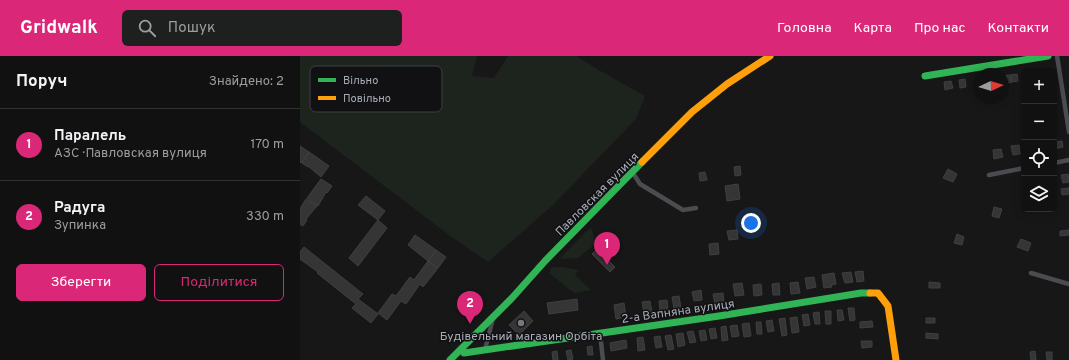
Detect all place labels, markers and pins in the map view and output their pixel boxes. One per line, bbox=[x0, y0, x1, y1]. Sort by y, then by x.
pin: 1 bbox=[594, 232, 620, 265]
pin: 2 bbox=[457, 291, 483, 324]
marker: Будівельний магазин Орбіта bbox=[516, 318, 526, 328]
place label: Будівельний магазин Орбіта bbox=[440, 329, 602, 345]

